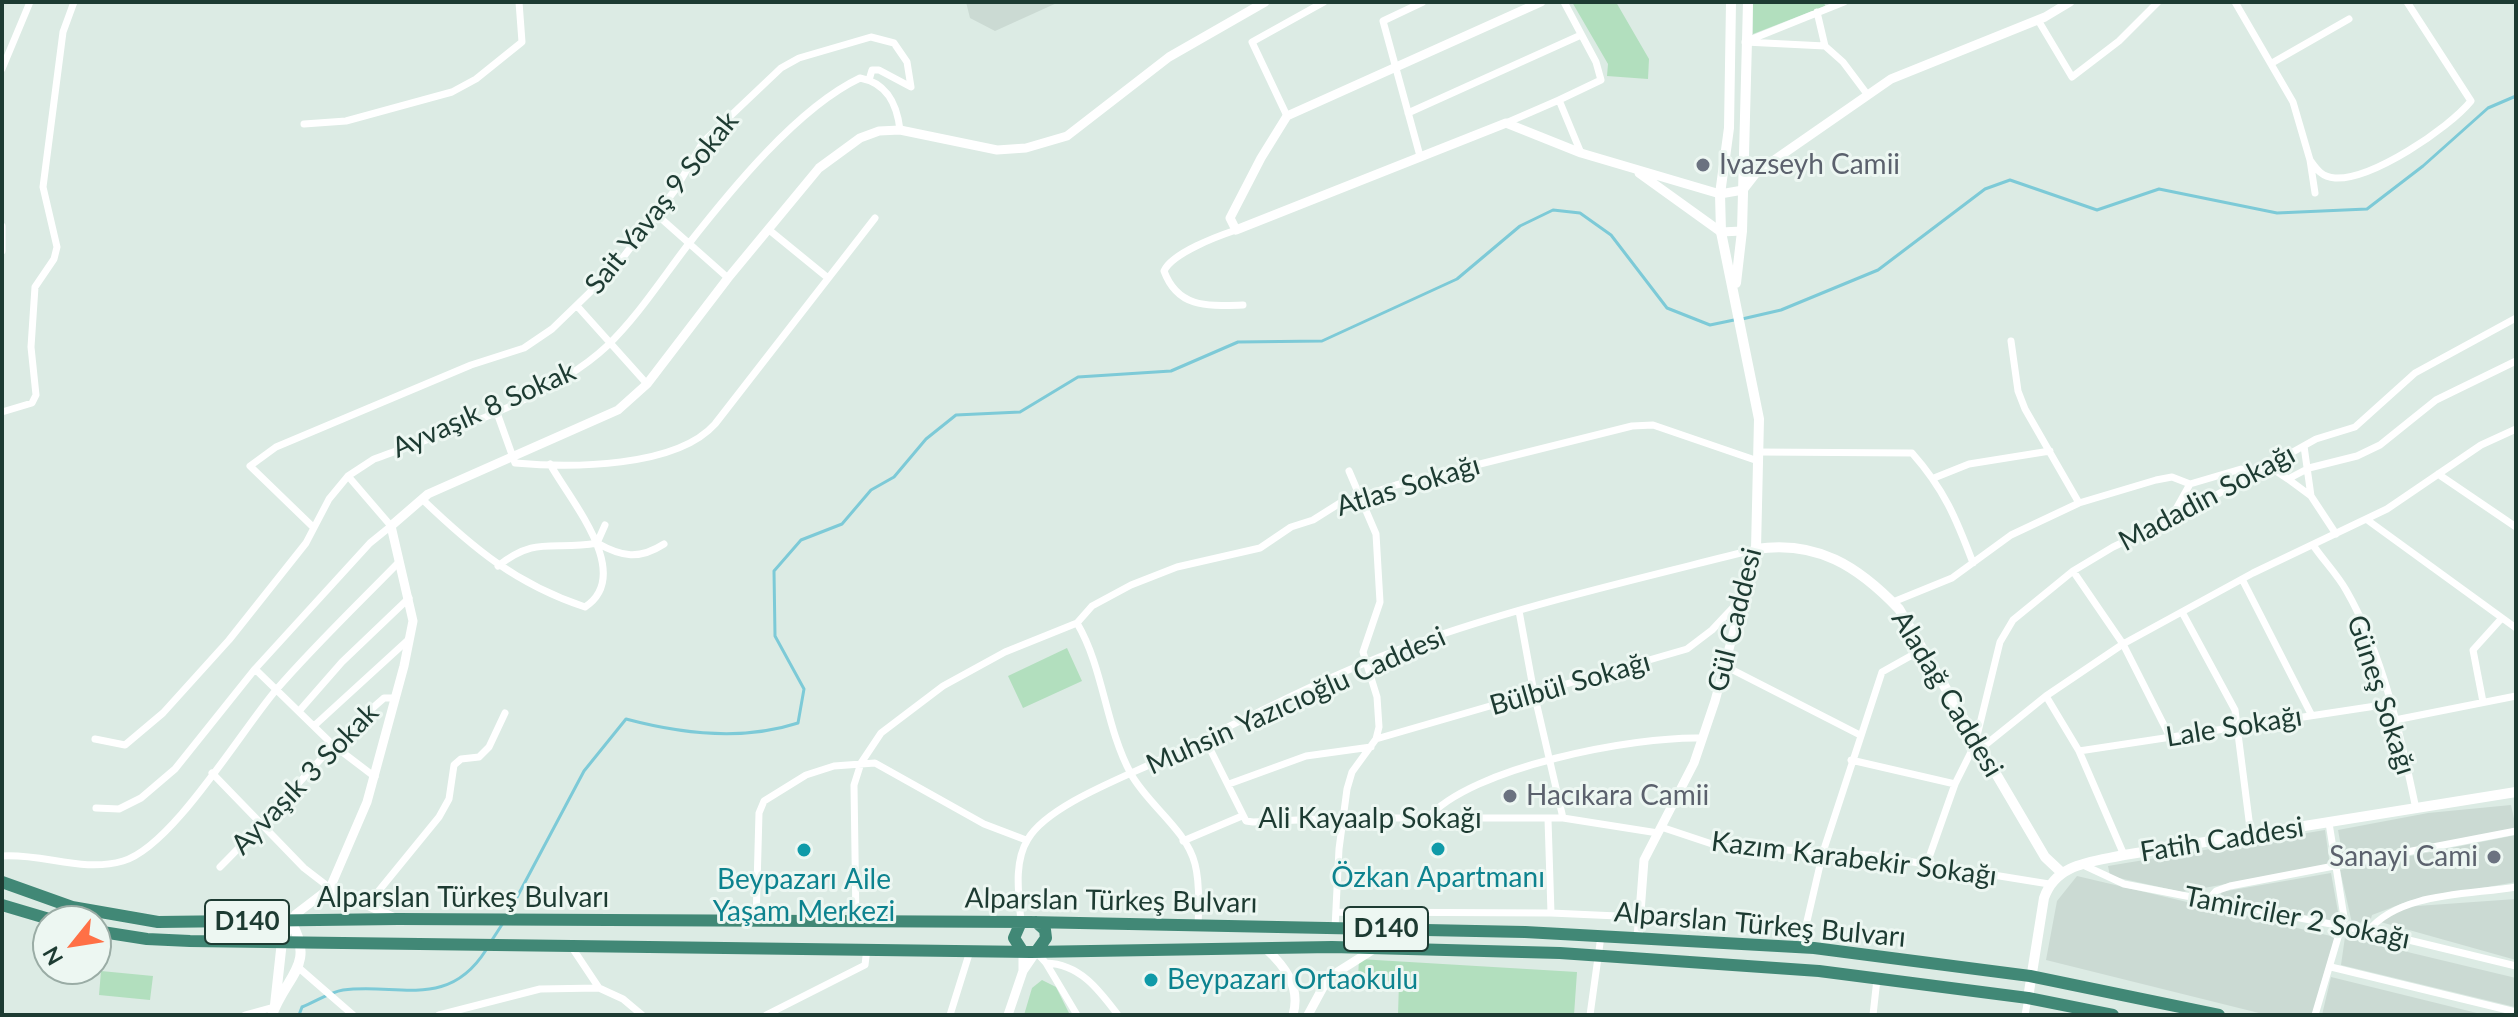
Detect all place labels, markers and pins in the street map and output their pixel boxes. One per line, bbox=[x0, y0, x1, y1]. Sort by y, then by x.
place label: Ivazseyh Camii bbox=[1719, 148, 1900, 182]
marker: Ivazseyh Camii bbox=[1694, 156, 1712, 174]
place label: Hacıkara Camii bbox=[1526, 779, 1709, 813]
marker: Hacıkara Camii bbox=[1501, 787, 1519, 805]
marker: Özkan Apartmanı bbox=[1429, 840, 1447, 858]
place label: Sanayi Cami bbox=[2329, 840, 2478, 874]
marker: Beypazarı Aile Yaşam Merkezi bbox=[795, 841, 813, 859]
marker: Sanayi Cami bbox=[2485, 848, 2503, 866]
place label: Özkan Apartmanı bbox=[1331, 861, 1545, 895]
place label: Beypazarı Aile Yaşam Merkezi bbox=[713, 863, 895, 929]
place label: Beypazarı Ortaokulu bbox=[1167, 963, 1418, 997]
marker: Beypazarı Ortaokulu bbox=[1142, 971, 1160, 989]

